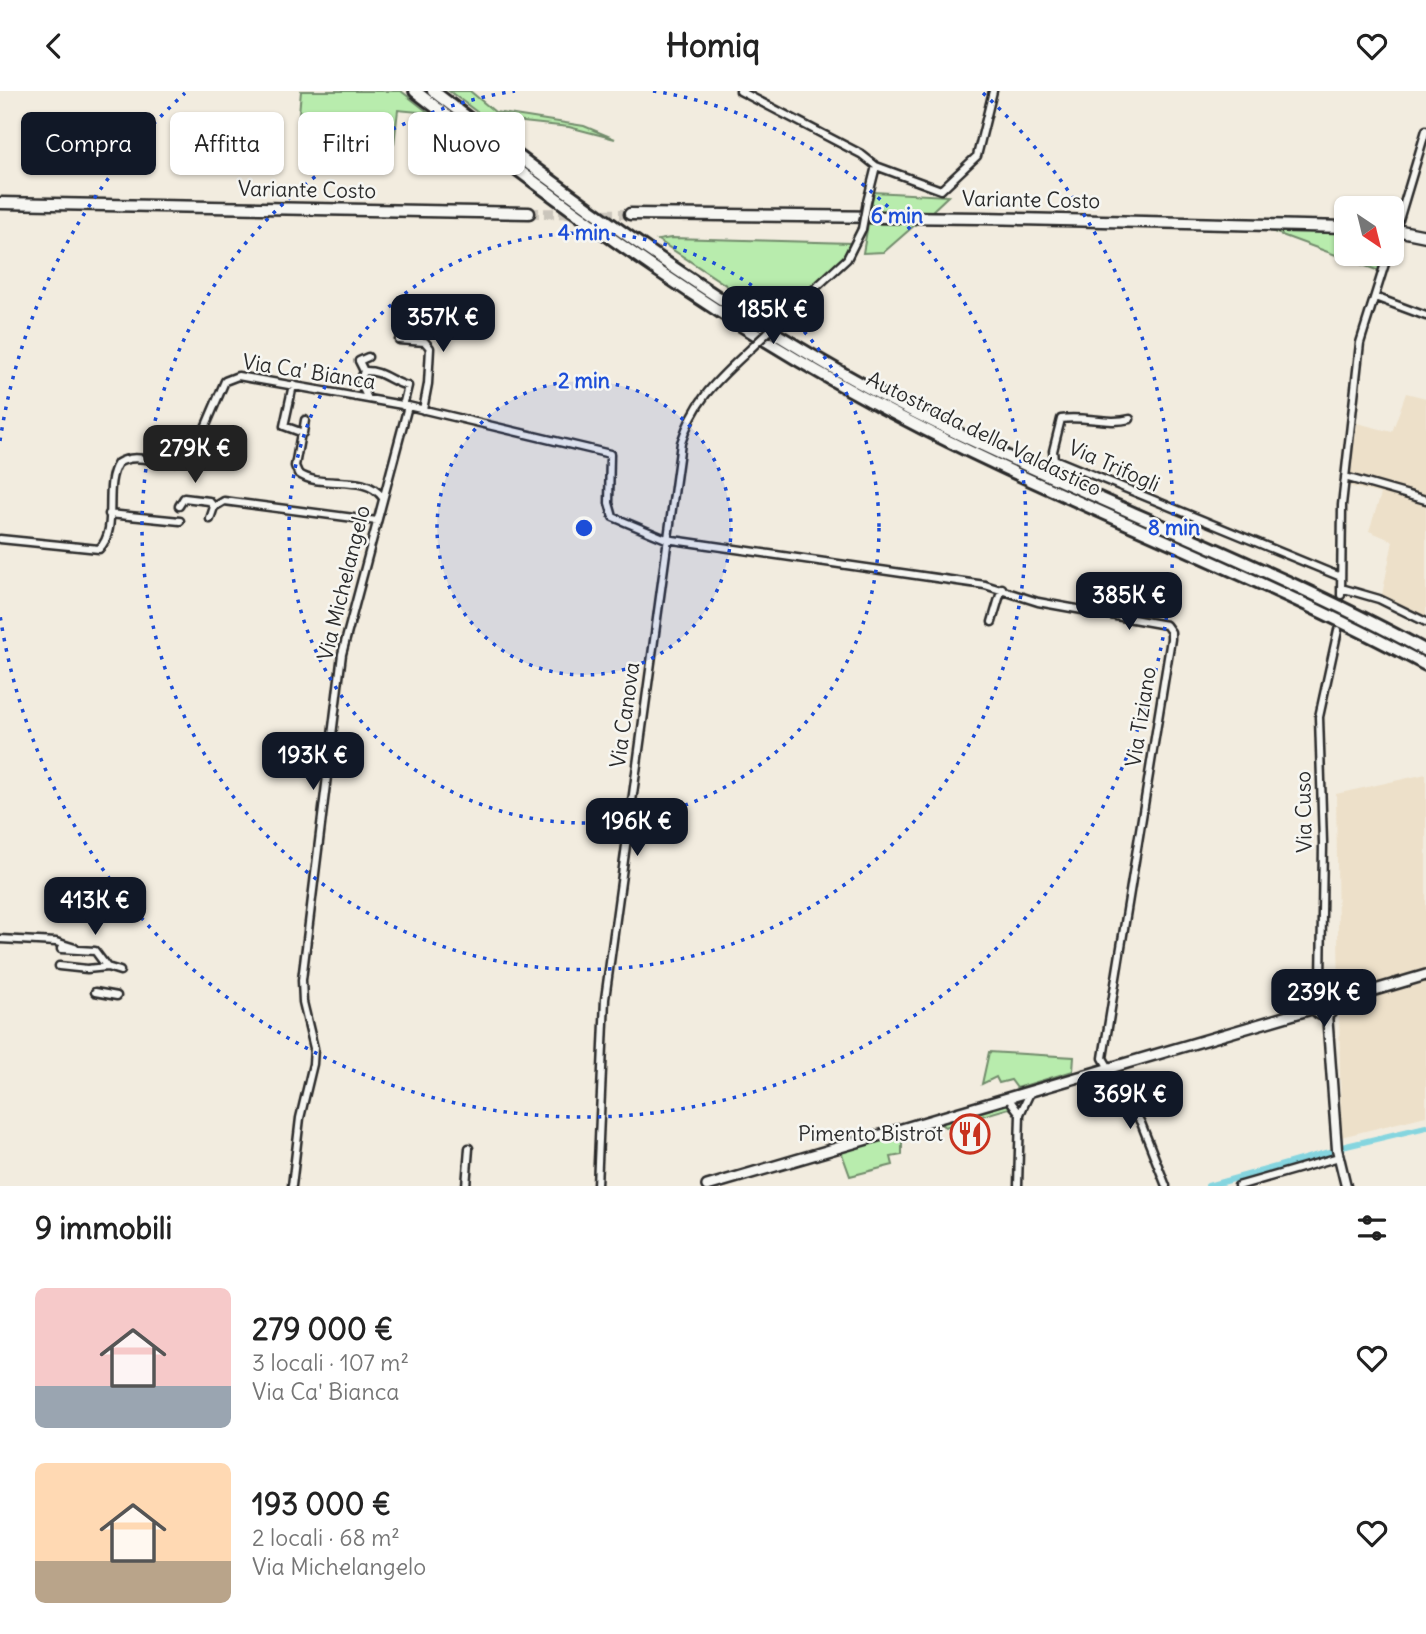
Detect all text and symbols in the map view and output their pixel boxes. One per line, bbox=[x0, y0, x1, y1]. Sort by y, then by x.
text: Homiq bbox=[666, 25, 760, 66]
icon: back bbox=[35, 27, 73, 65]
icon: heart bbox=[1353, 27, 1391, 65]
chip: Compra bbox=[21, 112, 156, 175]
chip: Affitta bbox=[170, 112, 284, 175]
chip: Filtri bbox=[298, 112, 394, 175]
chip: Nuovo bbox=[408, 112, 525, 175]
street label: Variante Costo bbox=[238, 175, 376, 204]
street label: Variante Costo bbox=[962, 185, 1100, 214]
north arrow bbox=[1334, 196, 1404, 266]
map controls bbox=[1334, 196, 1404, 266]
text: 6 min bbox=[871, 202, 923, 229]
text: 4 min bbox=[558, 219, 610, 246]
pin: 185K € bbox=[716, 287, 830, 346]
text: 185K € bbox=[738, 294, 808, 323]
pin: 357K € bbox=[386, 295, 500, 354]
text: 357K € bbox=[407, 302, 479, 331]
street label: Via Ca' Bianca bbox=[241, 348, 378, 395]
street label: Autostrada della Valdastico bbox=[862, 365, 1106, 502]
text: 2 min bbox=[558, 367, 610, 394]
pin: 279K € bbox=[138, 425, 252, 485]
text: 279K € bbox=[159, 433, 231, 462]
street label: Via Trifogli bbox=[1064, 433, 1164, 498]
street label: Via Michelangelo bbox=[311, 502, 376, 663]
text: 8 min bbox=[1148, 514, 1200, 541]
centre of rings bbox=[572, 516, 596, 540]
pin: 385K € bbox=[1072, 573, 1186, 632]
text: 385K € bbox=[1092, 580, 1166, 609]
street label: Via Canova bbox=[604, 660, 645, 770]
street label: Via Tiziano bbox=[1119, 665, 1162, 769]
pin: 193K € bbox=[256, 733, 370, 792]
text: 193K € bbox=[278, 740, 348, 769]
street label: Via Cuso bbox=[1289, 771, 1318, 853]
pin: 196K € bbox=[580, 799, 694, 858]
text: 196K € bbox=[602, 806, 672, 835]
pin: 413K € bbox=[38, 877, 152, 937]
text: 413K € bbox=[60, 885, 130, 914]
pin: 239K € bbox=[1267, 969, 1381, 1029]
text: 239K € bbox=[1287, 977, 1361, 1006]
pin: 369K € bbox=[1073, 1072, 1187, 1131]
text: 369K € bbox=[1093, 1079, 1167, 1108]
restaurant icon: Pimento Bistrot bbox=[949, 1113, 991, 1155]
place label: Pimento Bistrot bbox=[798, 1120, 943, 1147]
text: 9 immobili bbox=[35, 1209, 172, 1247]
icon: filters bbox=[1353, 1209, 1391, 1247]
text: 279 000 € bbox=[252, 1310, 393, 1348]
icon: home bbox=[91, 1316, 175, 1400]
icon: heart bbox=[1353, 1339, 1391, 1377]
text: 3 locali · 107 m² bbox=[252, 1348, 409, 1377]
text: Via Ca' Bianca bbox=[252, 1377, 399, 1406]
text: 193 000 € bbox=[252, 1485, 391, 1523]
icon: home bbox=[91, 1491, 175, 1575]
icon: heart bbox=[1353, 1514, 1391, 1552]
text: 2 locali · 68 m² bbox=[252, 1523, 400, 1552]
text: Via Michelangelo bbox=[252, 1552, 426, 1581]

